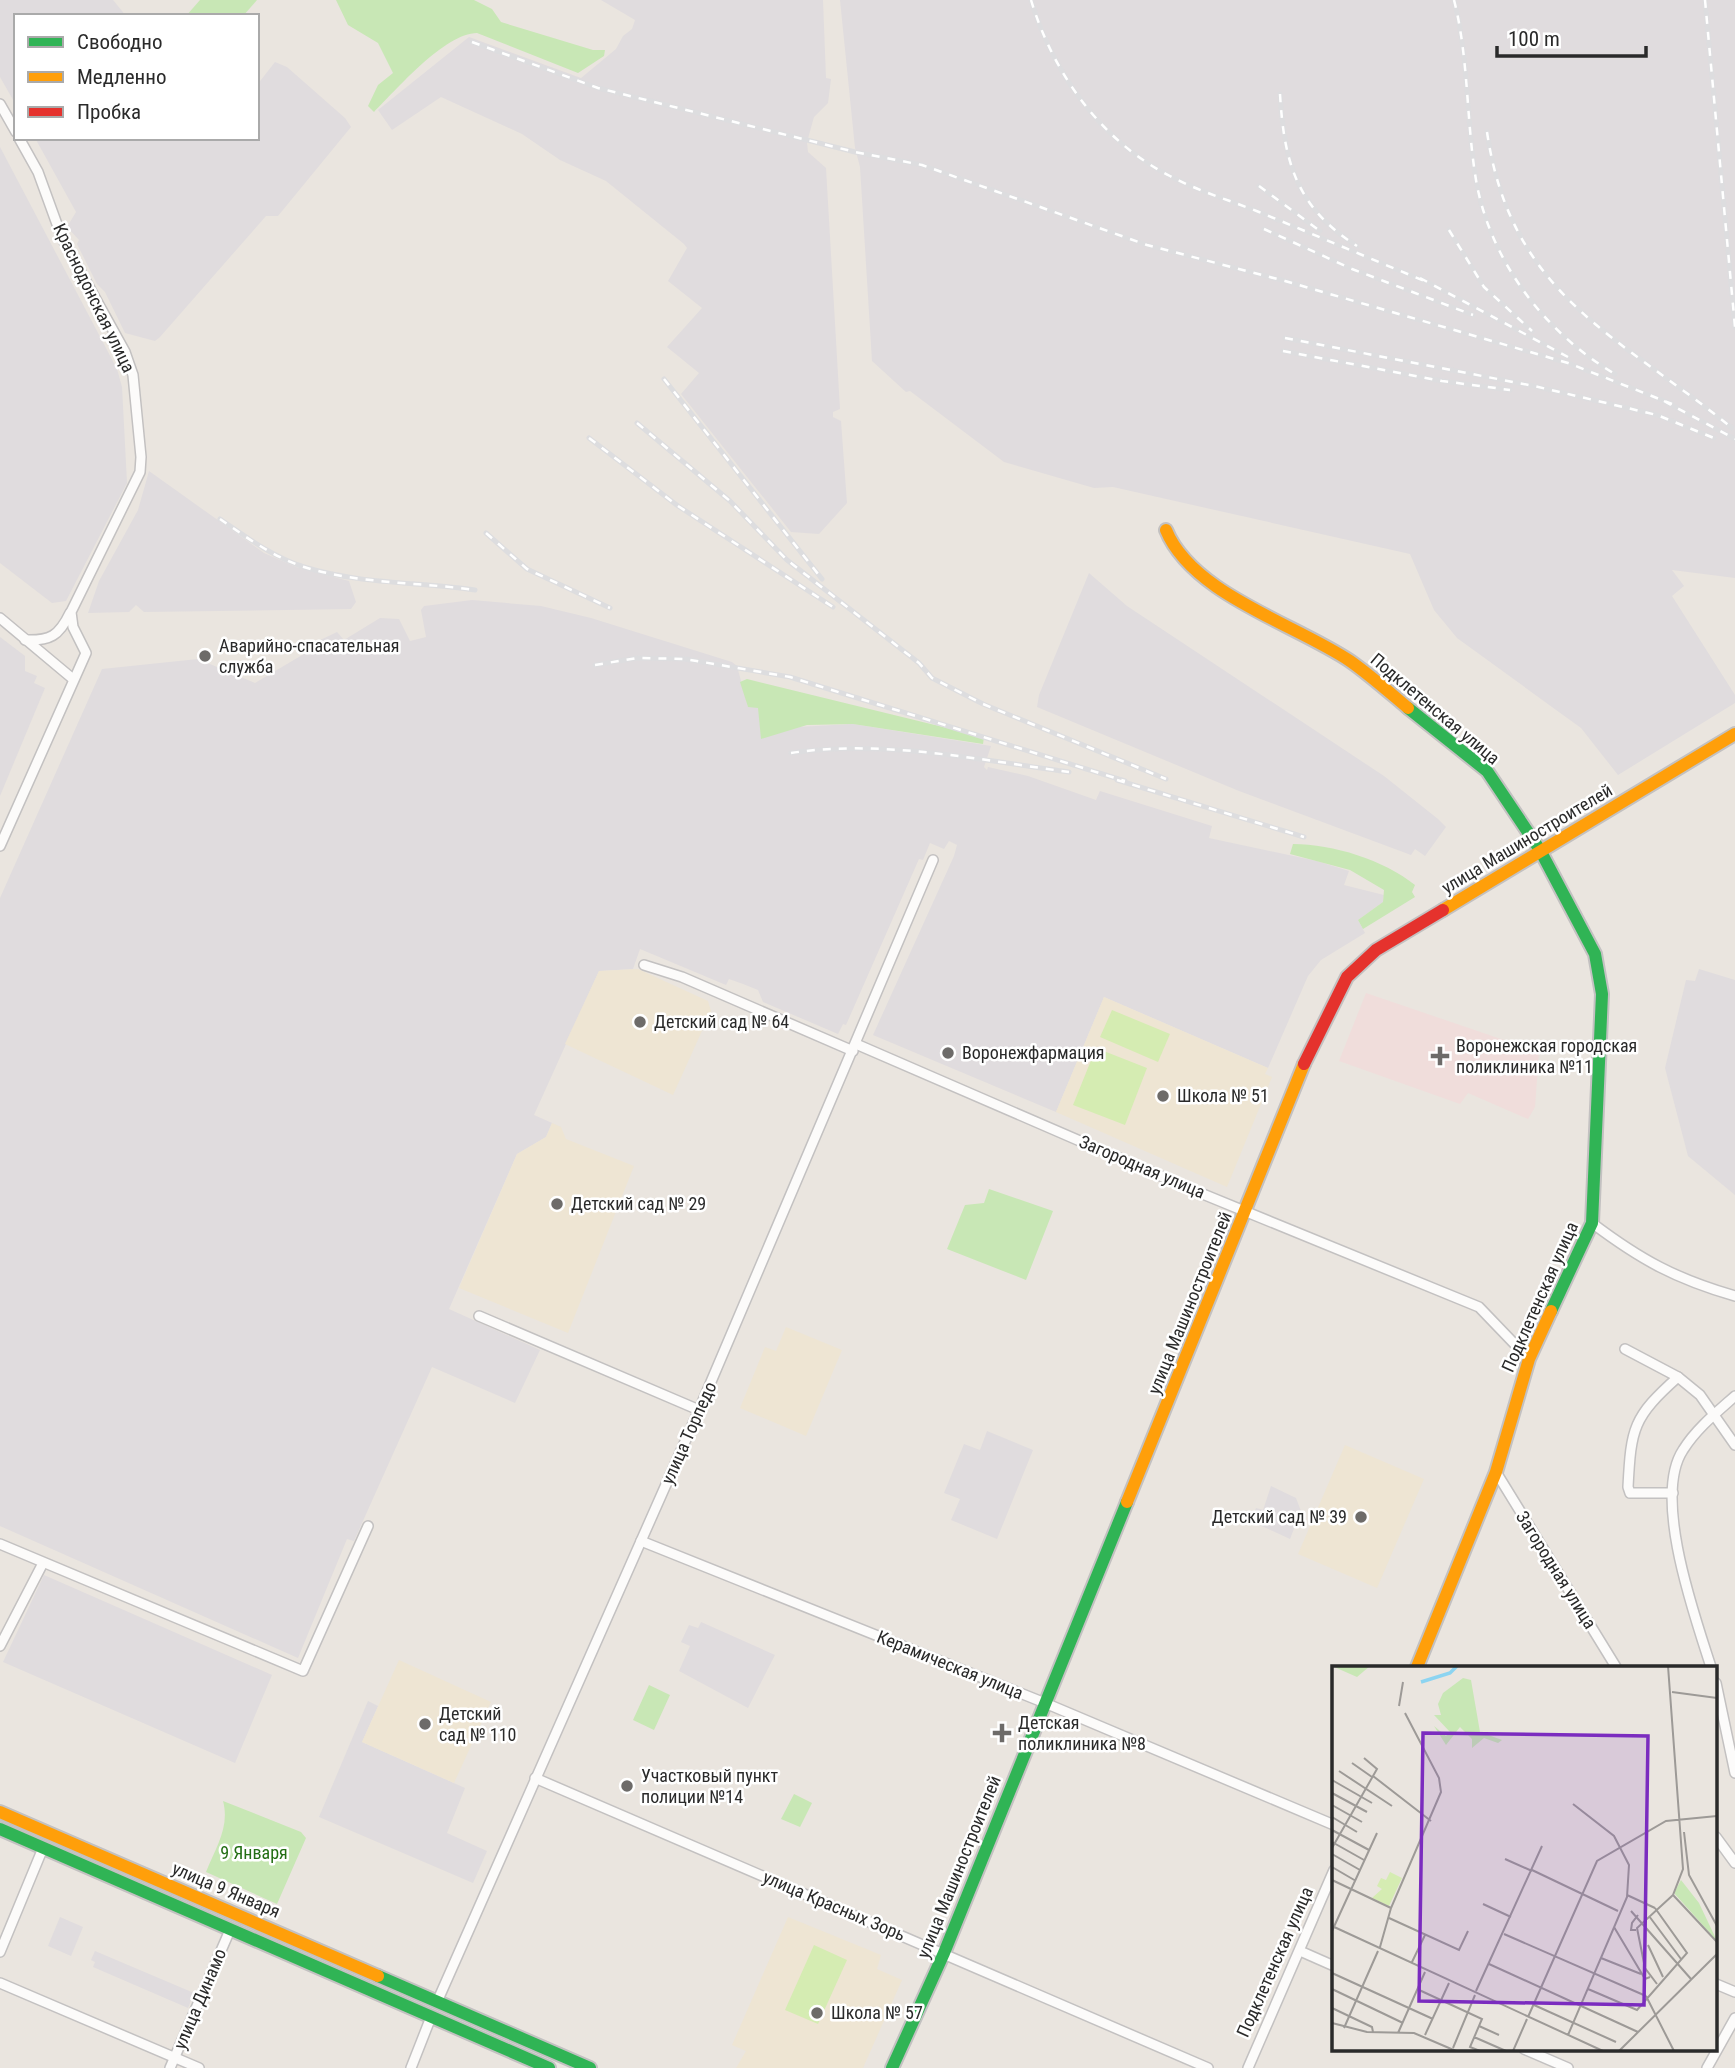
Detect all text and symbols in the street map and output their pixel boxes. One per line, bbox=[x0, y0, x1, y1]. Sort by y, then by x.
legend bbox=[14, 14, 259, 140]
scale bar bbox=[1497, 14, 1646, 58]
text: 100 m bbox=[1508, 27, 1560, 51]
text: Свободно bbox=[77, 30, 163, 54]
text: Медленно bbox=[77, 65, 166, 89]
text: Пробка bbox=[77, 100, 141, 124]
street label: Краснодонская улица bbox=[49, 220, 140, 376]
place label: Аварийно-спасательная служба bbox=[219, 635, 399, 677]
marker: Аварийно-спасательная служба bbox=[197, 648, 213, 664]
street label: Подклетенская улица bbox=[1367, 649, 1504, 769]
street label: улица Машиностроителей bbox=[1438, 779, 1616, 898]
place label: Детский сад № 64 bbox=[654, 1011, 789, 1032]
marker: Детский сад № 64 bbox=[632, 1014, 648, 1030]
place label: Воронежская городская поликлиника №11 bbox=[1456, 1035, 1637, 1077]
place label: Воронежфармация bbox=[962, 1042, 1104, 1063]
marker: Воронежфармация bbox=[940, 1045, 956, 1061]
marker: Воронежская городская поликлиника №11 bbox=[1430, 1046, 1450, 1066]
place label: Школа № 51 bbox=[1177, 1085, 1269, 1106]
marker: Школа № 51 bbox=[1155, 1088, 1171, 1104]
street label: Загородная улица bbox=[1076, 1131, 1208, 1202]
place label: Детский сад № 29 bbox=[571, 1193, 706, 1214]
marker: Детский сад № 29 bbox=[549, 1196, 565, 1212]
street label: улица Машиностроителей bbox=[1143, 1208, 1236, 1397]
street label: Подклетенская улица bbox=[1497, 1219, 1582, 1375]
street label: улица Торпедо bbox=[657, 1378, 721, 1487]
place label: Детский сад № 39 bbox=[1212, 1506, 1347, 1527]
street label: Загородная улица bbox=[1512, 1507, 1601, 1632]
marker: Детский сад № 39 bbox=[1353, 1509, 1369, 1525]
street label: Керамическая улица bbox=[874, 1626, 1026, 1703]
inset map bbox=[1332, 1666, 1718, 2050]
place label: Детский сад № 110 bbox=[439, 1703, 516, 1745]
place label: Детская поликлиника №8 bbox=[1018, 1712, 1146, 1754]
marker: Детский сад № 110 bbox=[417, 1716, 433, 1732]
marker: Детская поликлиника №8 bbox=[992, 1723, 1012, 1743]
place label: Участковый пункт полиции №14 bbox=[641, 1765, 778, 1807]
street label: улица Машиностроителей bbox=[912, 1772, 1005, 1961]
marker: Участковый пункт полиции №14 bbox=[619, 1778, 635, 1794]
park label: 9 Января bbox=[220, 1842, 288, 1863]
street label: улица 9 Января bbox=[169, 1857, 283, 1922]
street label: улица Красных Зорь bbox=[760, 1866, 909, 1945]
street label: Подклетенская улица bbox=[1232, 1884, 1317, 2040]
street label: улица Динамо bbox=[169, 1945, 230, 2052]
place label: Школа № 57 bbox=[831, 2002, 923, 2023]
marker: Школа № 57 bbox=[809, 2005, 825, 2021]

